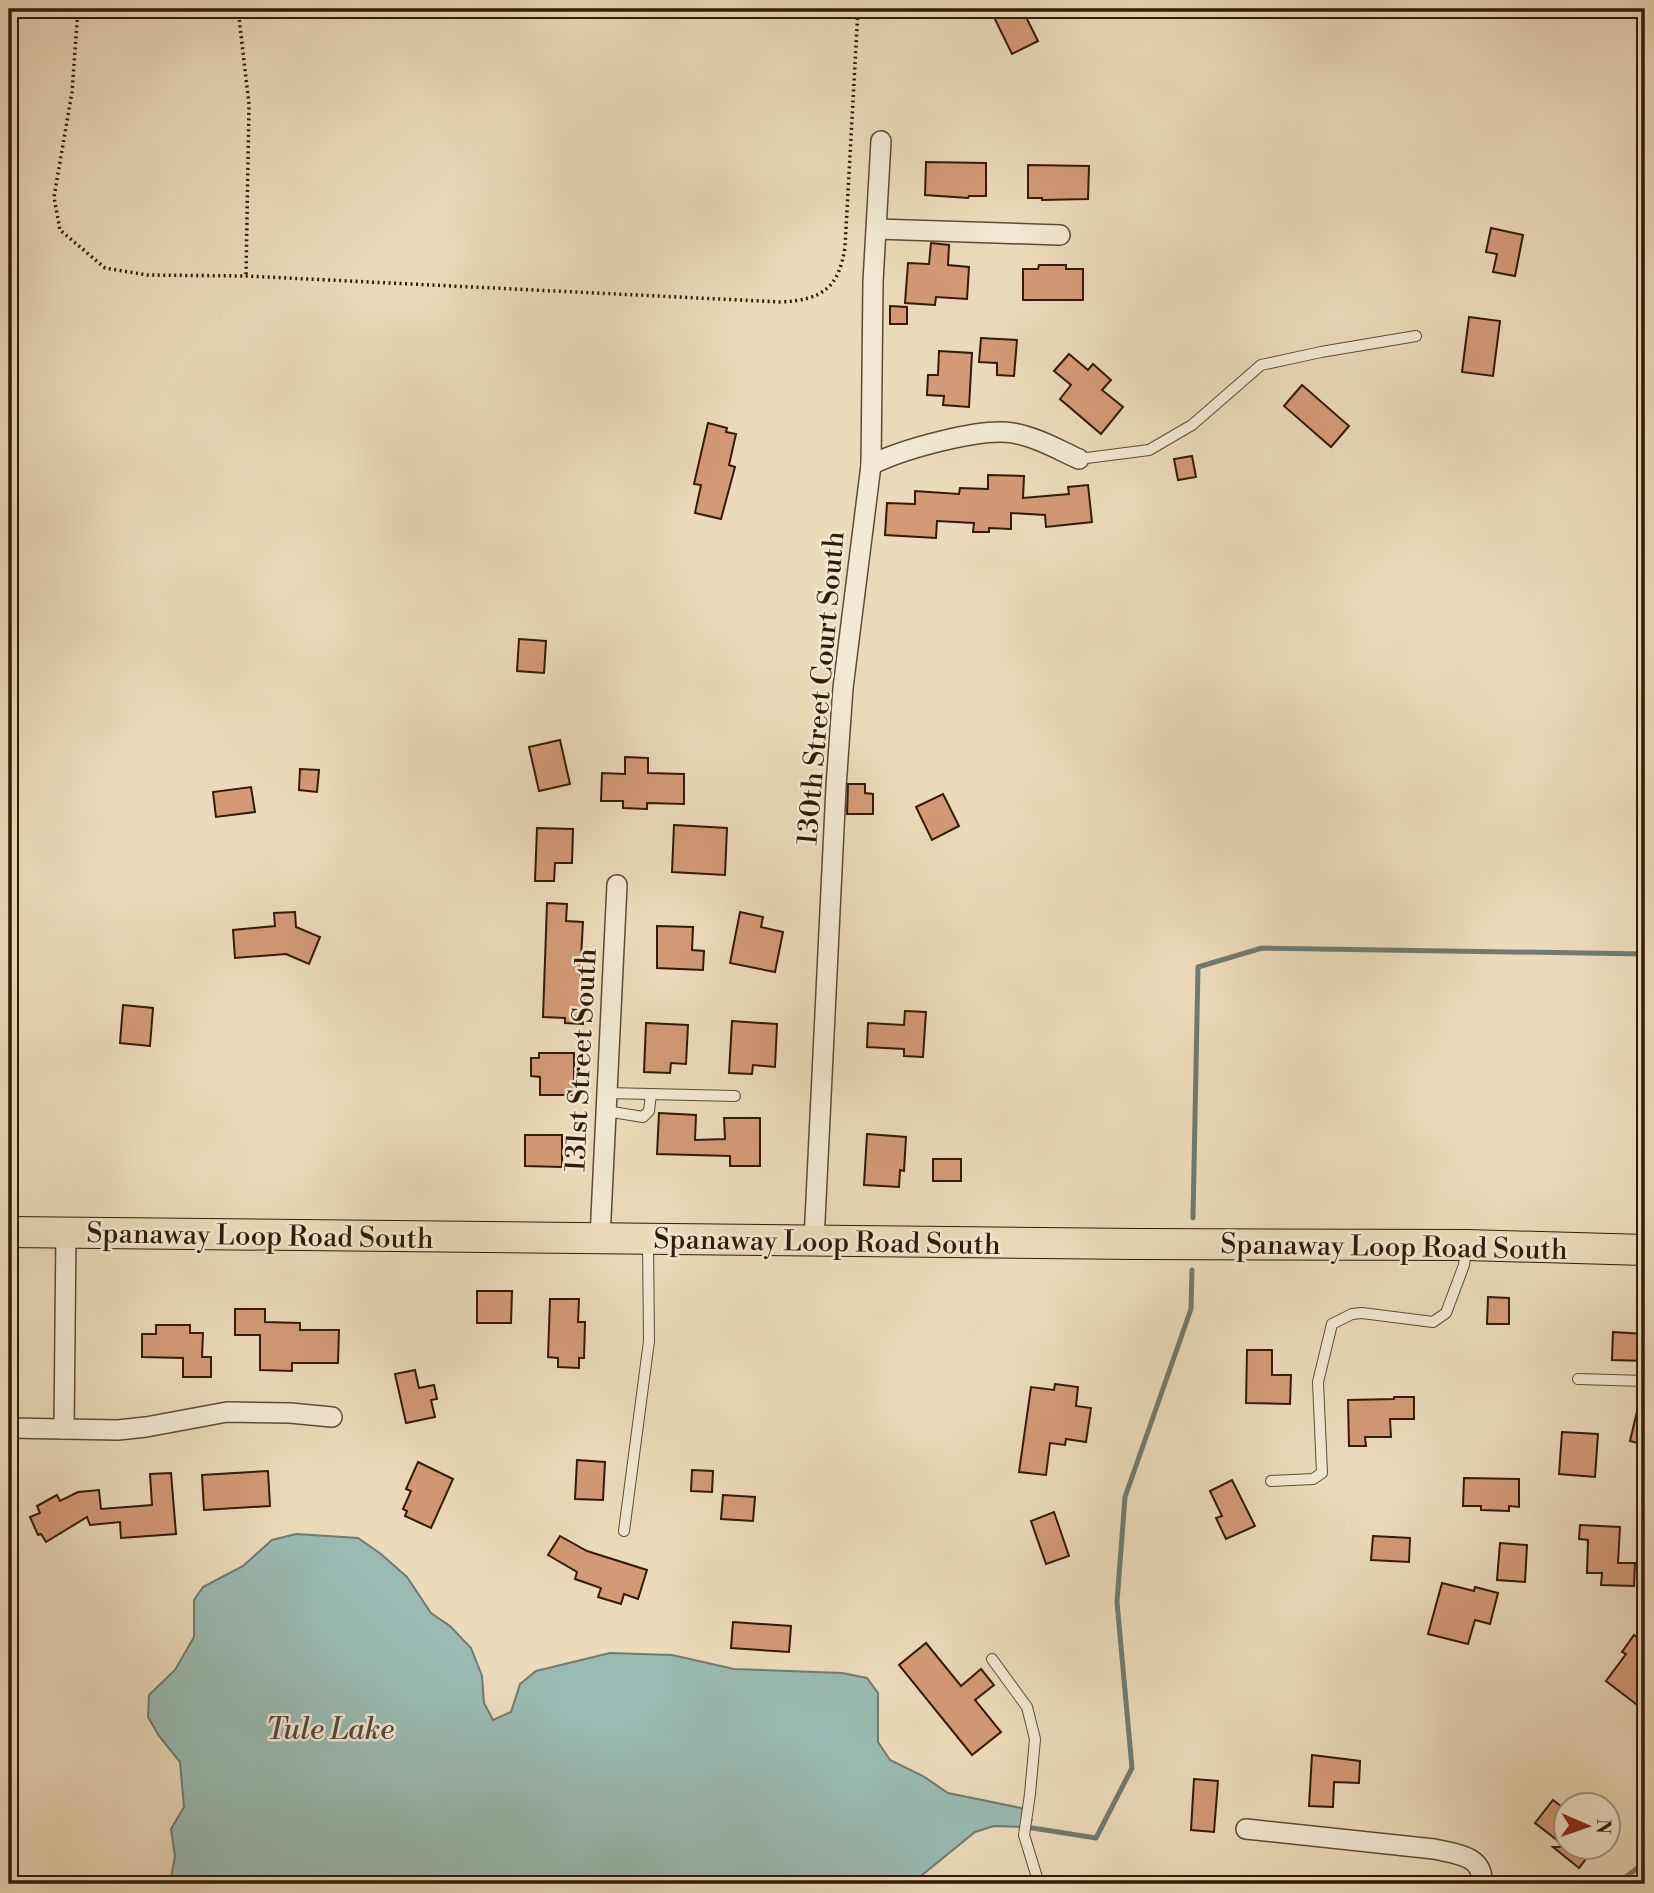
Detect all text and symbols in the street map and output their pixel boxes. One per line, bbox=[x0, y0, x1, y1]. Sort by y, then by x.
street label: 130th Street Court South bbox=[790, 529, 853, 846]
street label: 131st Street South bbox=[558, 947, 605, 1173]
street label: Spanaway Loop Road South bbox=[86, 1216, 434, 1257]
street label: Spanaway Loop Road South bbox=[653, 1222, 1001, 1263]
street label: Spanaway Loop Road South bbox=[1220, 1227, 1568, 1268]
water label: Tule Lake bbox=[266, 1711, 394, 1749]
north arrow bbox=[1552, 1792, 1622, 1862]
text: N bbox=[1591, 1819, 1615, 1834]

